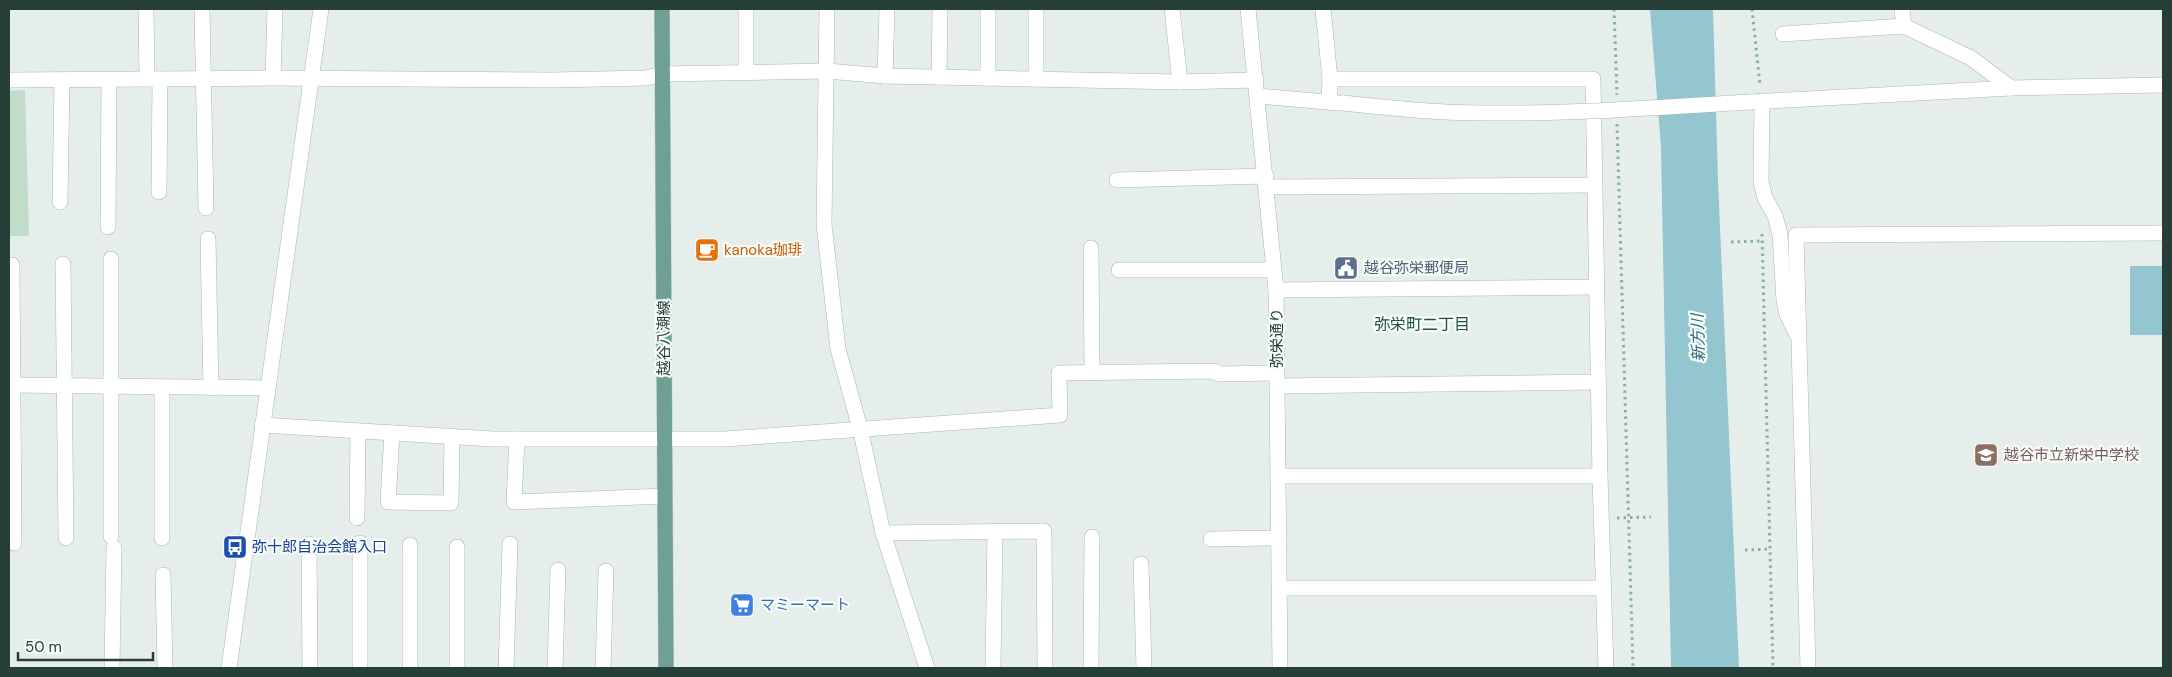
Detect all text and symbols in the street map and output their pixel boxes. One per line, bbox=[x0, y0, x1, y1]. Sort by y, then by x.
cafe icon: kanoka珈琲 bbox=[694, 237, 720, 263]
place label: kanoka珈琲 bbox=[724, 240, 803, 260]
public building icon: 越谷弥栄郵便局 bbox=[1333, 255, 1359, 281]
place label: 越谷弥栄郵便局 bbox=[1363, 258, 1469, 278]
street label: 越谷八潮線 bbox=[654, 300, 674, 377]
street label: 弥栄通り bbox=[1267, 308, 1287, 368]
water label: 新方川 bbox=[1687, 312, 1709, 362]
district label: 弥栄町二丁目 bbox=[1374, 314, 1470, 335]
school or university icon: 越谷市立新栄中学校 bbox=[1973, 442, 1999, 468]
place label: 越谷市立新栄中学校 bbox=[2003, 445, 2139, 465]
bus stop icon: 弥十郎自治会館入口 bbox=[222, 534, 248, 560]
place label: 弥十郎自治会館入口 bbox=[252, 537, 387, 557]
supermarket icon: マミーマート bbox=[729, 592, 755, 618]
place label: マミーマート bbox=[760, 595, 850, 615]
scale bar bbox=[18, 630, 152, 662]
text: 50 m bbox=[25, 637, 62, 657]

